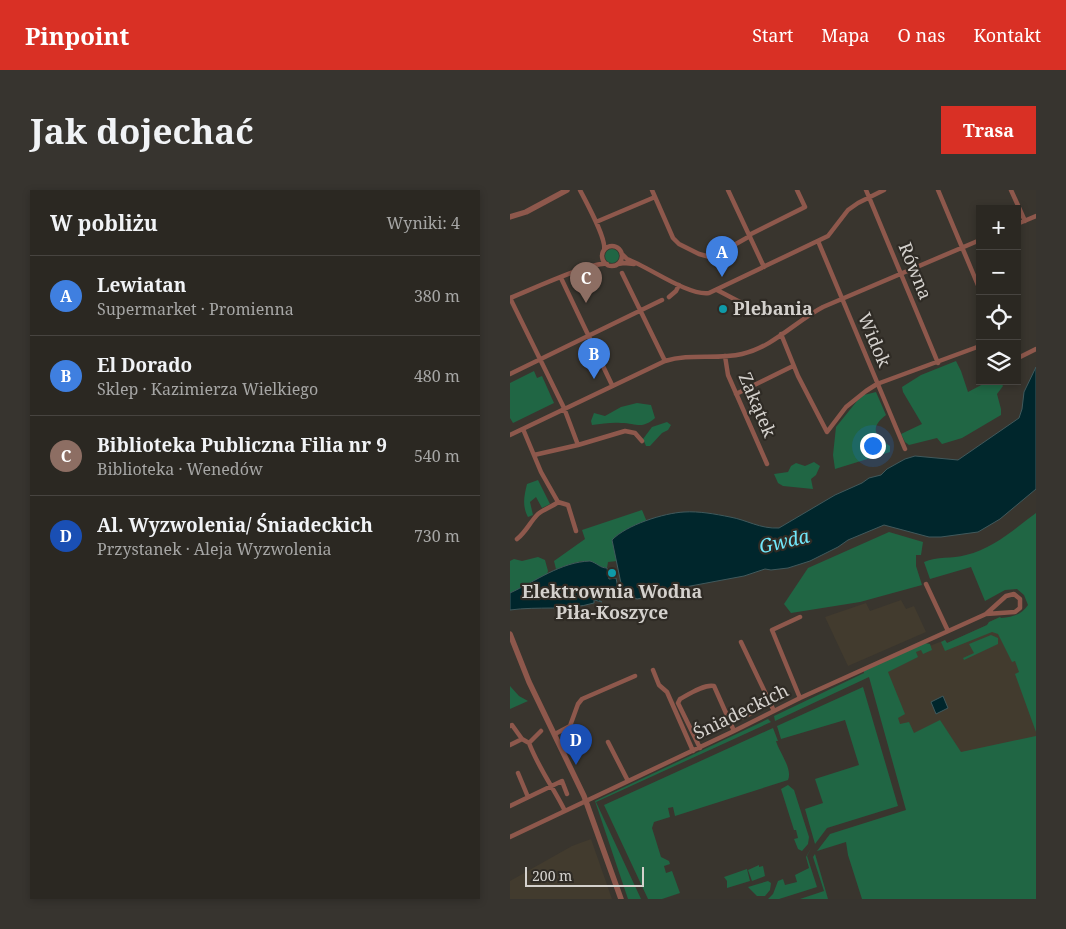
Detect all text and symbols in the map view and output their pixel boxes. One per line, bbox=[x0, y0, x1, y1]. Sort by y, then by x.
text: Pinpoint bbox=[25, 19, 129, 52]
text: Start bbox=[752, 23, 793, 47]
text: Mapa bbox=[821, 23, 870, 47]
text: O nas bbox=[898, 23, 945, 47]
text: Kontakt bbox=[973, 23, 1041, 47]
button: Trasa bbox=[941, 106, 1036, 154]
text: Jak dojechać bbox=[30, 107, 254, 154]
map controls bbox=[976, 205, 1021, 385]
button: + bbox=[976, 205, 1021, 250]
text: W pobliżu bbox=[50, 209, 158, 237]
text: Wyniki: 4 bbox=[387, 212, 460, 234]
pin: A bbox=[706, 236, 738, 277]
street label: Równa bbox=[894, 239, 938, 303]
button: − bbox=[976, 250, 1021, 295]
pin: C bbox=[570, 262, 602, 303]
text: Lewiatan bbox=[97, 272, 186, 298]
text: A bbox=[60, 285, 72, 307]
text: 380 m bbox=[414, 285, 460, 307]
button: locate bbox=[976, 295, 1021, 340]
place label: Plebania bbox=[733, 296, 813, 320]
text: Supermarket · Promienna bbox=[97, 298, 294, 320]
marker: Plebania bbox=[717, 303, 729, 315]
street label: Widok bbox=[853, 309, 897, 371]
pin: B bbox=[578, 338, 610, 379]
button: layers bbox=[976, 340, 1021, 385]
text: El Dorado bbox=[97, 352, 192, 378]
text: B bbox=[61, 365, 71, 387]
text: 480 m bbox=[414, 365, 460, 387]
street label: Zakątek bbox=[734, 369, 782, 441]
text: Sklep · Kazimierza Wielkiego bbox=[97, 378, 318, 400]
text: Biblioteka Publiczna Filia nr 9 bbox=[97, 432, 387, 458]
your location bbox=[860, 433, 886, 459]
text: C bbox=[61, 445, 71, 467]
text: 540 m bbox=[414, 445, 460, 467]
text: Biblioteka · Wenedów bbox=[97, 458, 263, 480]
text: Al. Wyzwolenia/ Śniadeckich bbox=[97, 512, 373, 538]
water label: Gwda bbox=[756, 523, 812, 559]
text: D bbox=[60, 525, 72, 547]
text: 730 m bbox=[414, 525, 460, 547]
text: Przystanek · Aleja Wyzwolenia bbox=[97, 538, 332, 560]
marker: Elektrownia Wodna Piła-Koszyce bbox=[606, 567, 618, 579]
place label: Elektrownia Wodna Piła-Koszyce bbox=[522, 579, 702, 624]
street label: Śniadeckich bbox=[689, 678, 792, 745]
pin: D bbox=[560, 724, 592, 765]
scale bar bbox=[525, 864, 644, 887]
text: 200 m bbox=[532, 866, 572, 885]

